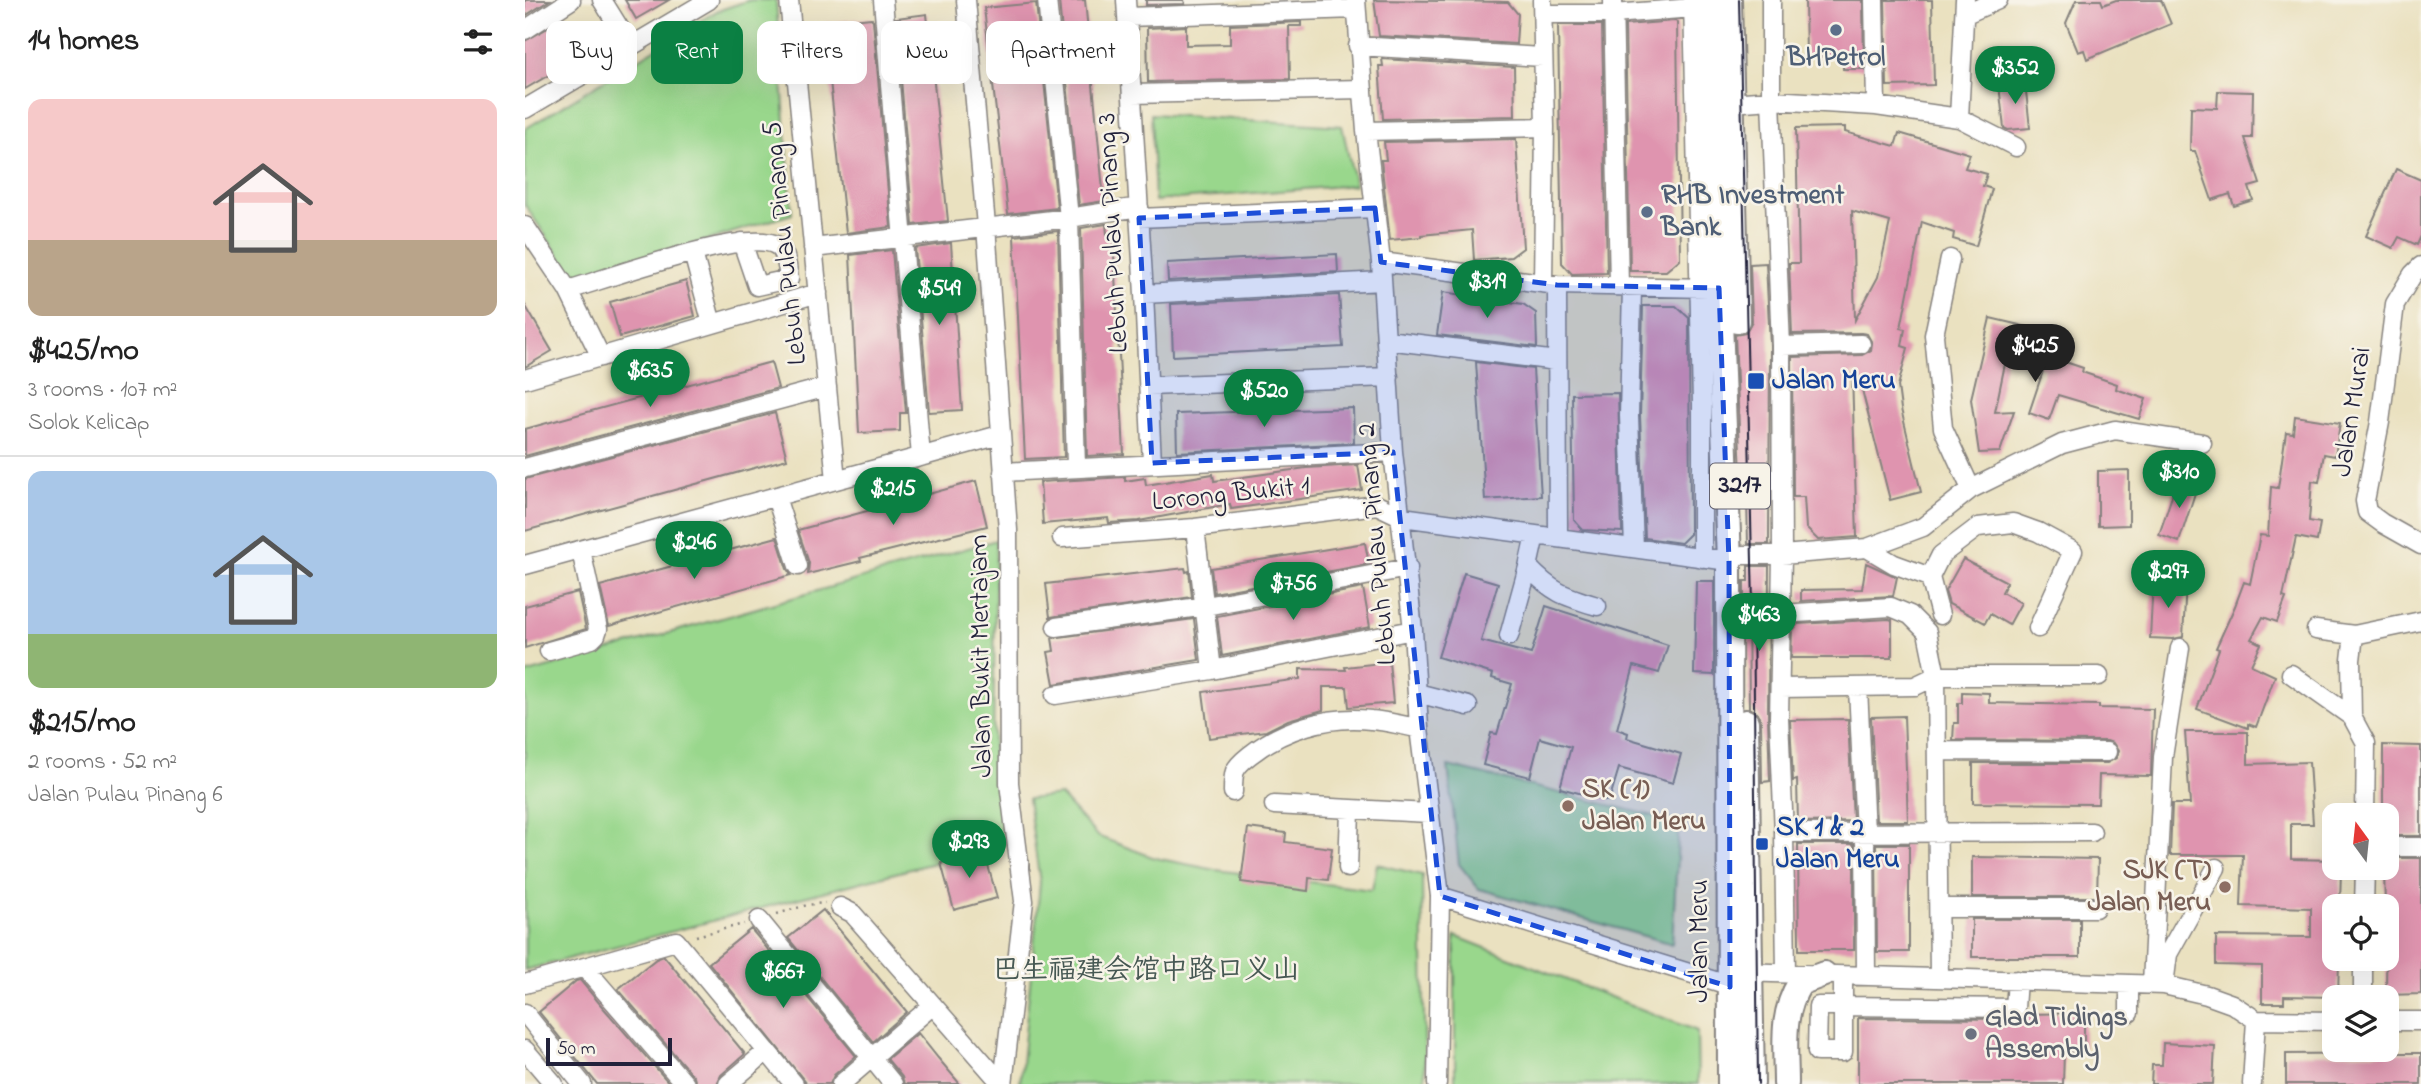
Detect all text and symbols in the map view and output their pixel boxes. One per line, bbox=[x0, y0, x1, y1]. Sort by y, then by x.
text: 14 homes bbox=[28, 20, 139, 64]
chip: Buy bbox=[546, 21, 637, 84]
chip: Rent bbox=[651, 21, 743, 84]
chip: Filters bbox=[757, 21, 867, 84]
chip: New bbox=[881, 21, 972, 84]
chip: Apartment bbox=[986, 21, 1140, 84]
marker: BHPetrol bbox=[1828, 22, 1844, 38]
icon: filters bbox=[459, 23, 497, 61]
place label: BHPetrol bbox=[1785, 38, 1886, 79]
pin: $352 bbox=[1974, 46, 2056, 106]
text: $352 bbox=[1991, 52, 2039, 85]
street label: Lebuh Pulau Pinang 3 bbox=[1087, 112, 1141, 354]
street label: Lebuh Pulau Pinang 5 bbox=[753, 119, 819, 367]
icon: home bbox=[200, 145, 326, 271]
place label: RHB Investment Bank bbox=[1659, 176, 1845, 249]
marker: RHB Investment Bank bbox=[1639, 204, 1655, 220]
pin: $319 bbox=[1446, 260, 1528, 320]
text: $319 bbox=[1468, 266, 1506, 299]
pin: $549 bbox=[898, 268, 980, 327]
text: $549 bbox=[917, 273, 961, 306]
pin: $425 bbox=[1994, 324, 2076, 384]
text: $425/mo bbox=[28, 330, 139, 374]
text: $425 bbox=[2011, 330, 2059, 363]
street label: Jalan Murai bbox=[2322, 344, 2384, 480]
pin: $635 bbox=[609, 350, 691, 409]
text: $635 bbox=[627, 355, 673, 388]
place label: Jalan Meru bbox=[1772, 361, 1896, 402]
pin: $520 bbox=[1223, 370, 1305, 429]
marker: Jalan Meru bbox=[1746, 371, 1766, 391]
text: 3 rooms · 107 m² bbox=[28, 374, 177, 407]
text: $520 bbox=[1240, 375, 1288, 408]
text: Solok Kelicap bbox=[28, 407, 150, 440]
street label: Lebuh Pulau Pinang 2 bbox=[1347, 421, 1409, 667]
pin: $310 bbox=[2138, 450, 2220, 510]
text: $310 bbox=[2159, 456, 2199, 489]
road number: 3217 bbox=[1710, 464, 1770, 508]
street label: Lorong Bukit 1 bbox=[1150, 466, 1312, 524]
pin: $215 bbox=[852, 468, 934, 527]
text: $215 bbox=[870, 473, 916, 506]
icon: home bbox=[200, 517, 326, 643]
pin: $246 bbox=[653, 522, 735, 581]
text: $246 bbox=[672, 527, 716, 560]
street label: Jalan Bukit Mertajam bbox=[959, 534, 1005, 778]
pin: $297 bbox=[2127, 550, 2209, 610]
text: $297 bbox=[2147, 556, 2189, 589]
pin: $756 bbox=[1252, 562, 1334, 622]
text: $756 bbox=[1270, 568, 1316, 601]
pin: $463 bbox=[1718, 594, 1800, 653]
text: $463 bbox=[1737, 599, 1781, 632]
text: $215/mo bbox=[28, 702, 136, 746]
text: 2 rooms · 52 m² bbox=[28, 746, 177, 779]
place label: SK (1) Jalan Meru bbox=[1582, 770, 1706, 843]
text: Jalan Pulau Pinang 6 bbox=[28, 779, 223, 812]
marker: SK (1) Jalan Meru bbox=[1560, 798, 1576, 814]
north arrow bbox=[2322, 803, 2399, 880]
map controls bbox=[2322, 803, 2399, 1062]
place label: SK 1 & 2 Jalan Meru bbox=[1776, 808, 1900, 881]
pin: $293 bbox=[928, 820, 1010, 880]
text: $293 bbox=[948, 826, 990, 859]
marker: SK 1 & 2 Jalan Meru bbox=[1754, 836, 1770, 852]
place label: SJK (T) Jalan Meru bbox=[2087, 851, 2212, 924]
street label: Jalan Meru bbox=[1680, 879, 1721, 1003]
marker: SJK (T) Jalan Meru bbox=[2217, 879, 2233, 895]
button: locate bbox=[2322, 894, 2399, 971]
pin: $667 bbox=[742, 950, 824, 1010]
park label: 巴生福建会馆中路口义山 bbox=[992, 951, 1300, 992]
text: $667 bbox=[761, 956, 805, 989]
button: layers bbox=[2322, 985, 2399, 1062]
place label: Glad Tidings Assembly bbox=[1985, 998, 2128, 1071]
marker: Glad Tidings Assembly bbox=[1963, 1026, 1979, 1042]
scale bar bbox=[546, 1035, 672, 1067]
text: 50 m bbox=[557, 1036, 596, 1063]

